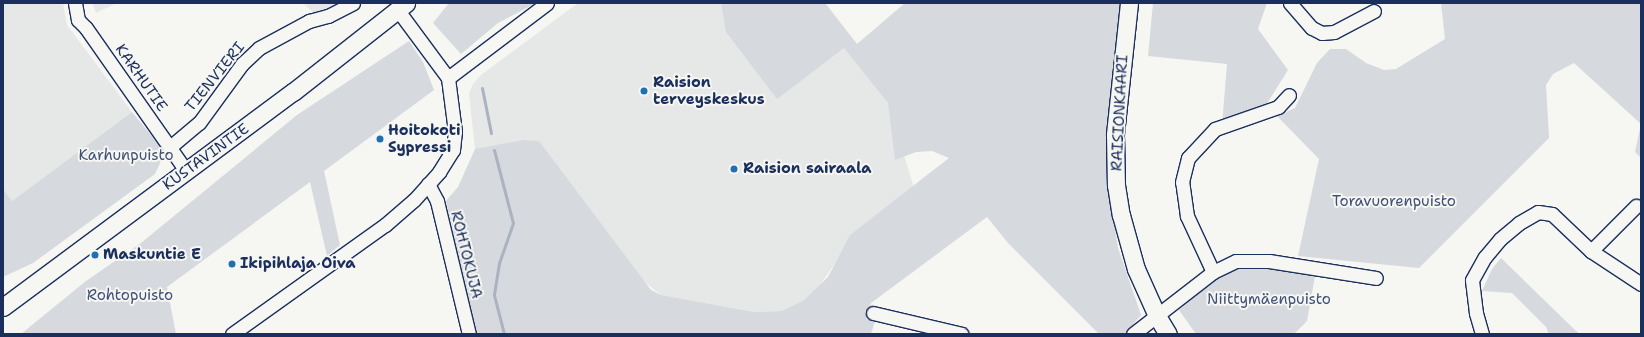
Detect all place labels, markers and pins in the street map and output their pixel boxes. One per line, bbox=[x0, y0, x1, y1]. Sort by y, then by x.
place label: Raision terveyskeskus bbox=[653, 73, 765, 108]
marker: Raision terveyskeskus bbox=[638, 85, 650, 97]
place label: Hoitokoti Sypressi bbox=[388, 121, 461, 156]
marker: Hoitokoti Sypressi bbox=[375, 134, 385, 144]
place label: Raision sairaala bbox=[743, 160, 872, 178]
marker: Raision sairaala bbox=[728, 163, 740, 175]
place label: Maskuntie E bbox=[103, 246, 201, 264]
marker: Maskuntie E bbox=[90, 250, 100, 260]
place label: Ikipihlaja Oiva bbox=[240, 255, 356, 273]
marker: Ikipihlaja Oiva bbox=[227, 259, 237, 269]

